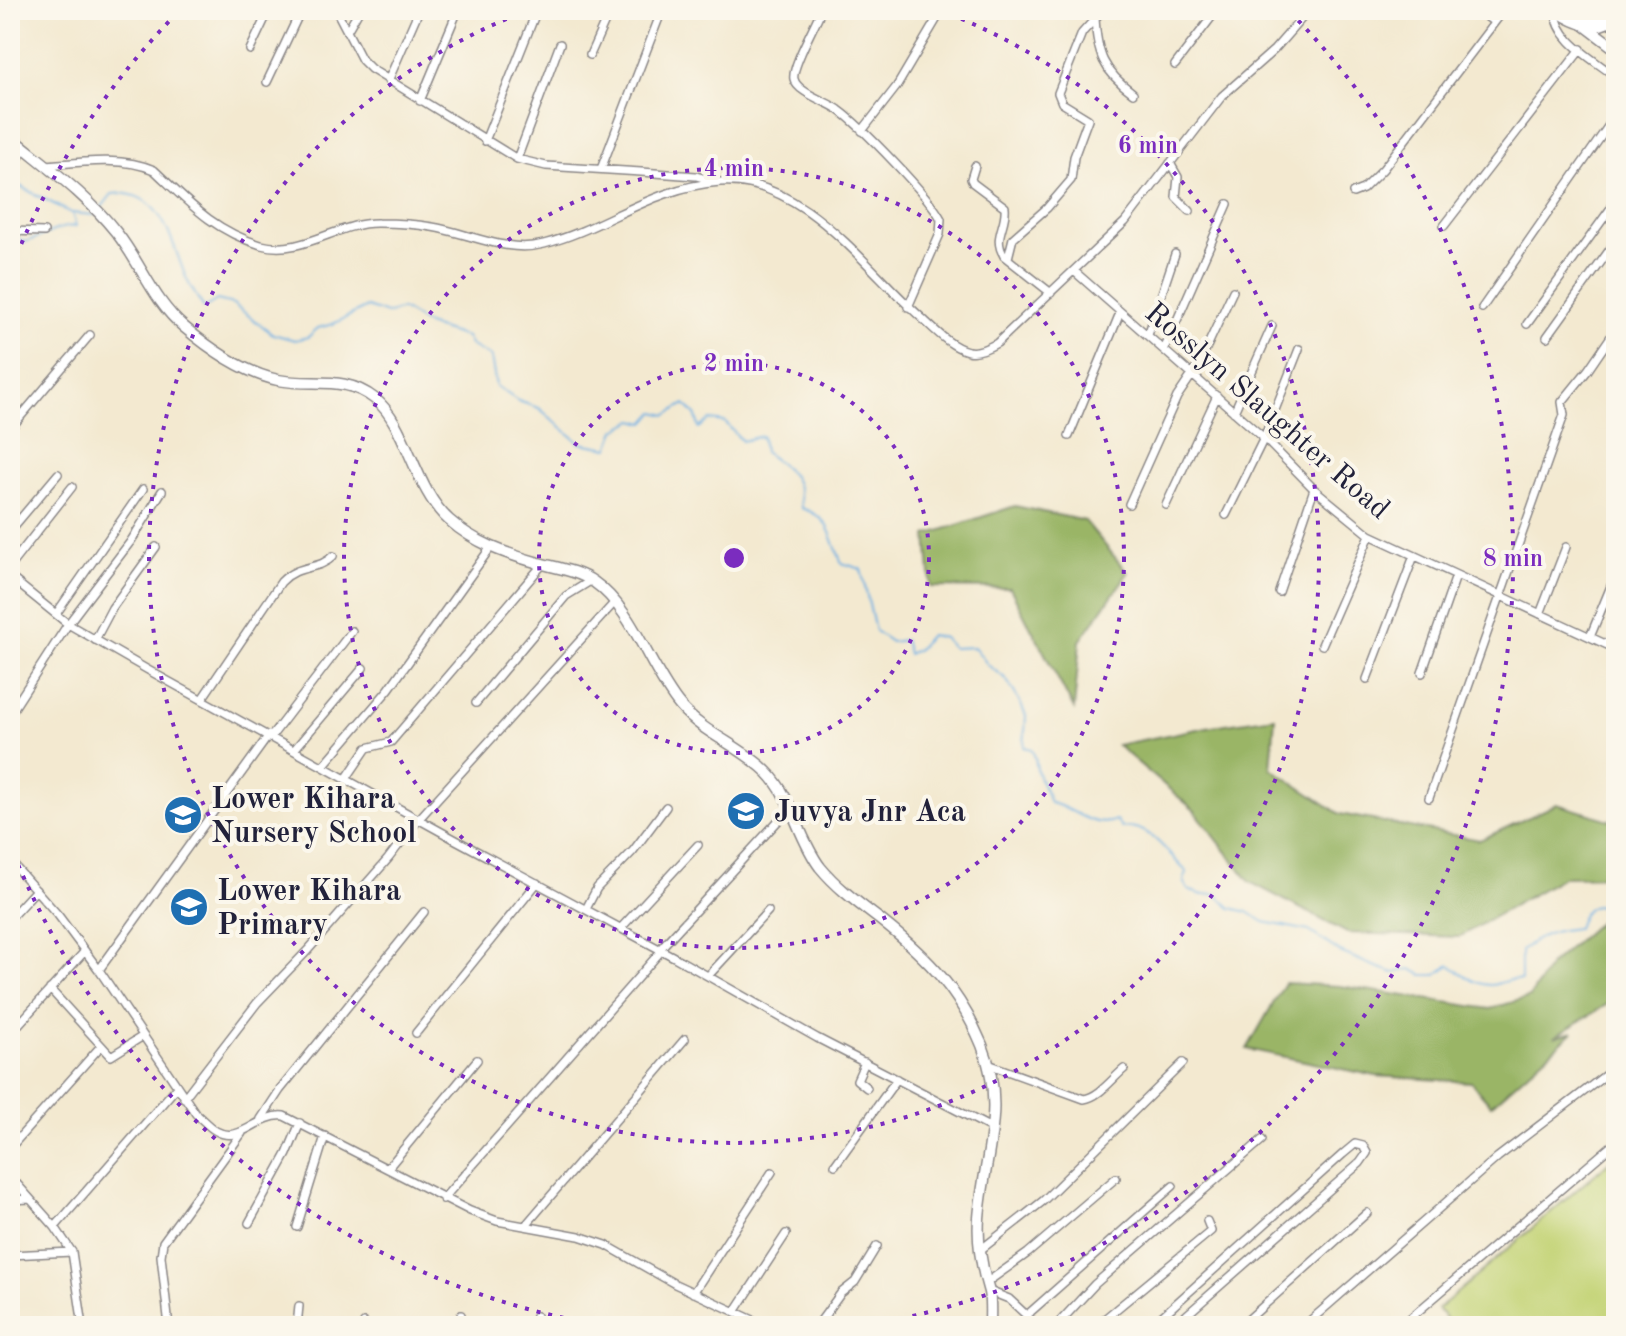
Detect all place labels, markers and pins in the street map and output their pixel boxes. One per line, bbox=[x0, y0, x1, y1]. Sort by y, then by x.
centre of rings bbox=[720, 544, 748, 572]
place label: Lower Kihara Nursery School bbox=[211, 785, 417, 849]
school or university icon: Juvya Jnr Aca bbox=[725, 790, 767, 832]
school or university icon: Lower Kihara Nursery School bbox=[162, 794, 204, 836]
place label: Juvya Jnr Aca bbox=[774, 798, 966, 828]
place label: Lower Kihara Primary bbox=[217, 877, 401, 941]
school or university icon: Lower Kihara Primary bbox=[168, 886, 210, 928]

